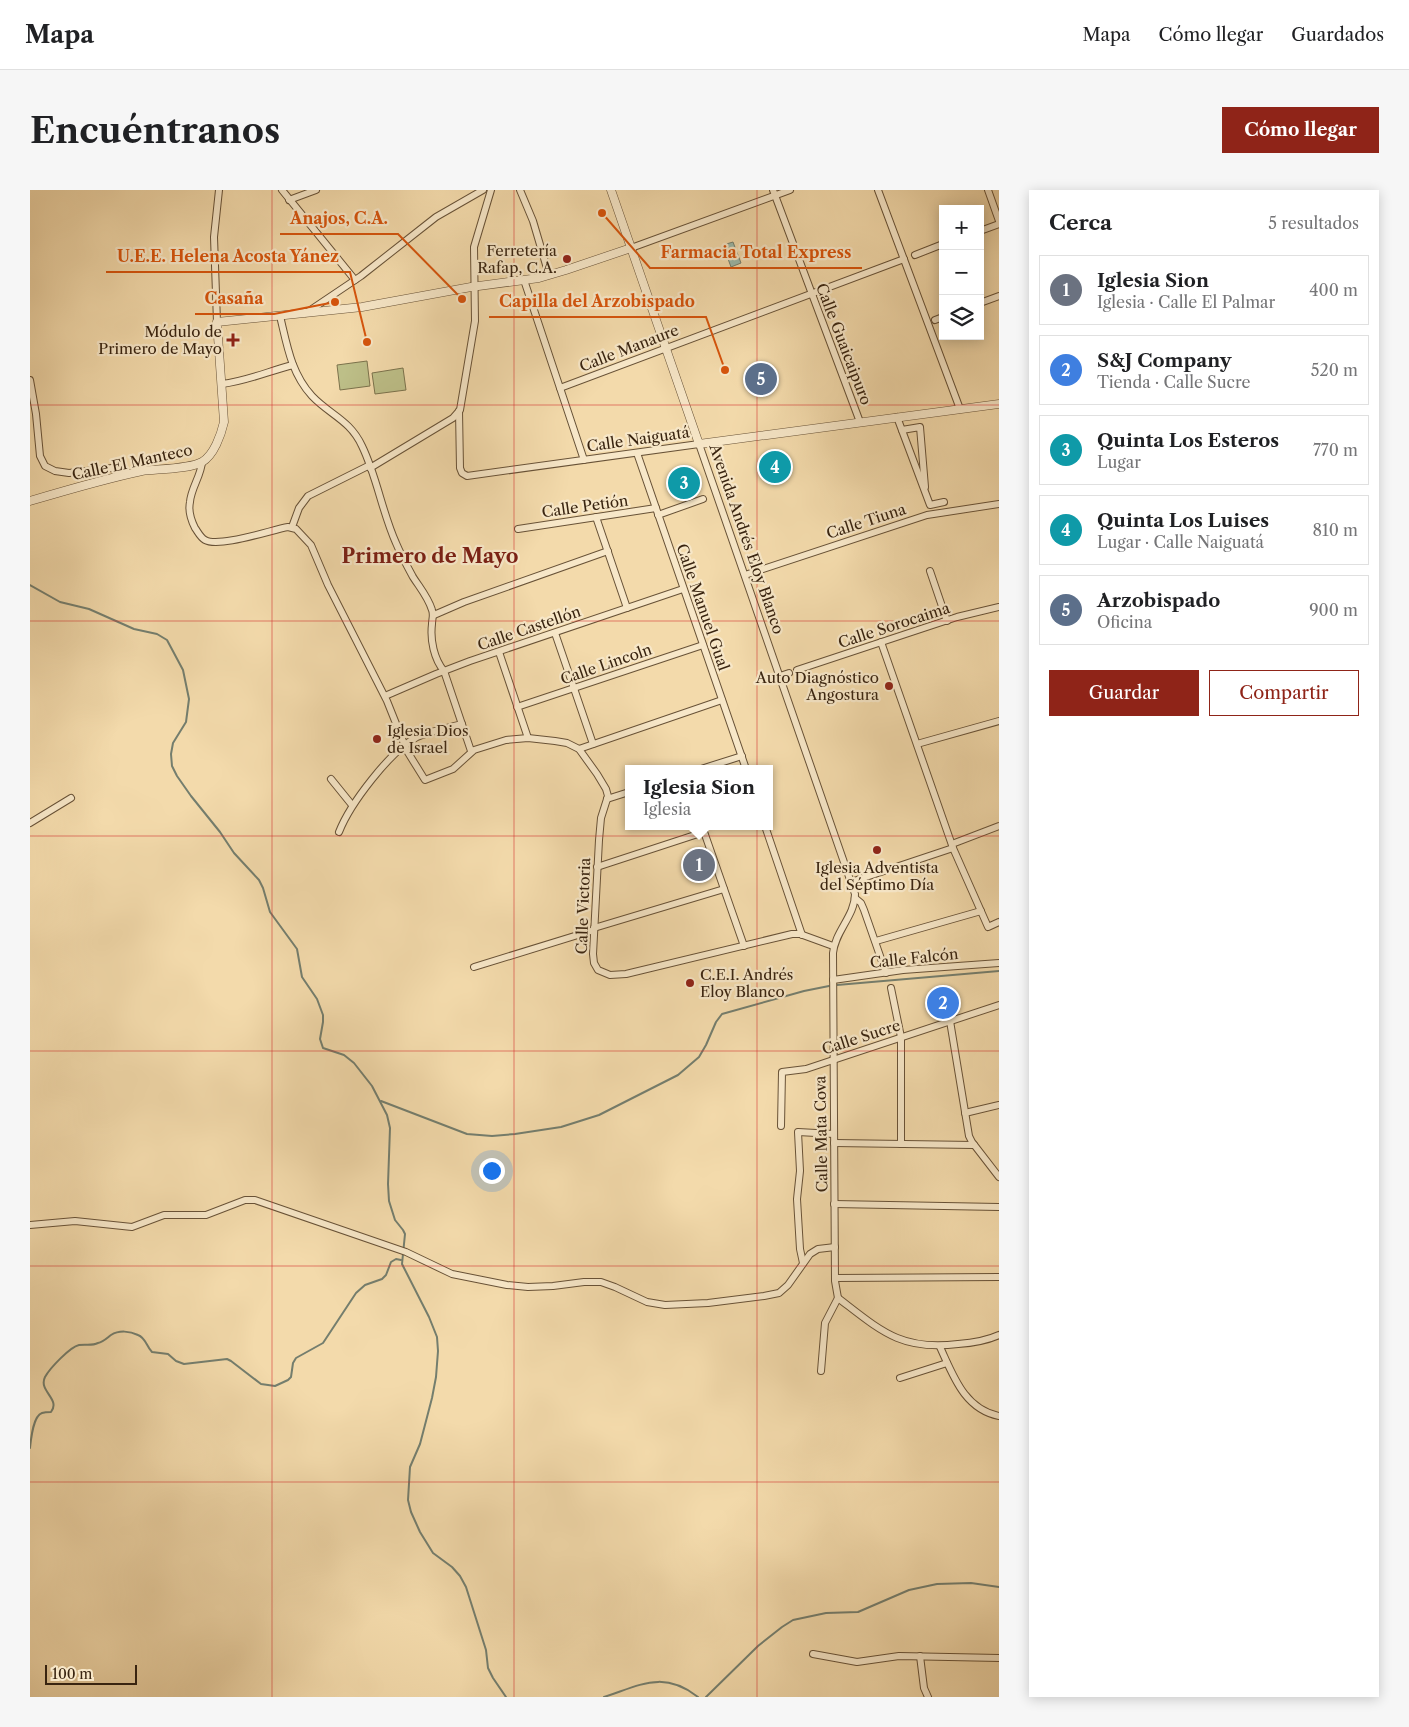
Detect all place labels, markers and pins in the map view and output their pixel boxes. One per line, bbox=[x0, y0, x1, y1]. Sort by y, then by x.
callout: Anajos, C.A. bbox=[280, 203, 398, 234]
callout: Farmacia Total Express bbox=[650, 237, 862, 268]
callout: U.E.E. Helena Acosta Yánez bbox=[106, 241, 350, 272]
place label: Ferretería Rafap, C.A. bbox=[477, 241, 557, 277]
marker: Ferretería Rafap, C.A. bbox=[561, 253, 573, 265]
callout: Casaña bbox=[195, 283, 274, 314]
callout: Capilla del Arzobispado bbox=[489, 286, 706, 317]
place label: Módulo de Primero de Mayo bbox=[98, 322, 222, 358]
marker: Módulo de Primero de Mayo bbox=[226, 333, 240, 347]
pin: 5 bbox=[745, 360, 777, 398]
pin: 4 bbox=[759, 448, 791, 486]
pin: 3 bbox=[668, 464, 700, 502]
place label: Auto Diagnóstico Angostura bbox=[755, 668, 879, 704]
marker: Auto Diagnóstico Angostura bbox=[883, 680, 895, 692]
place label: Iglesia Dios de Israel bbox=[387, 721, 469, 757]
marker: Iglesia Dios de Israel bbox=[371, 733, 383, 745]
marker: Iglesia Adventista del Séptimo Día bbox=[871, 844, 883, 856]
pin: 1 bbox=[683, 846, 715, 884]
place label: Iglesia Adventista del Séptimo Día bbox=[815, 858, 939, 894]
place label: C.E.I. Andrés Eloy Blanco bbox=[700, 965, 793, 1001]
marker: C.E.I. Andrés Eloy Blanco bbox=[684, 977, 696, 989]
pin: 2 bbox=[927, 984, 959, 1022]

